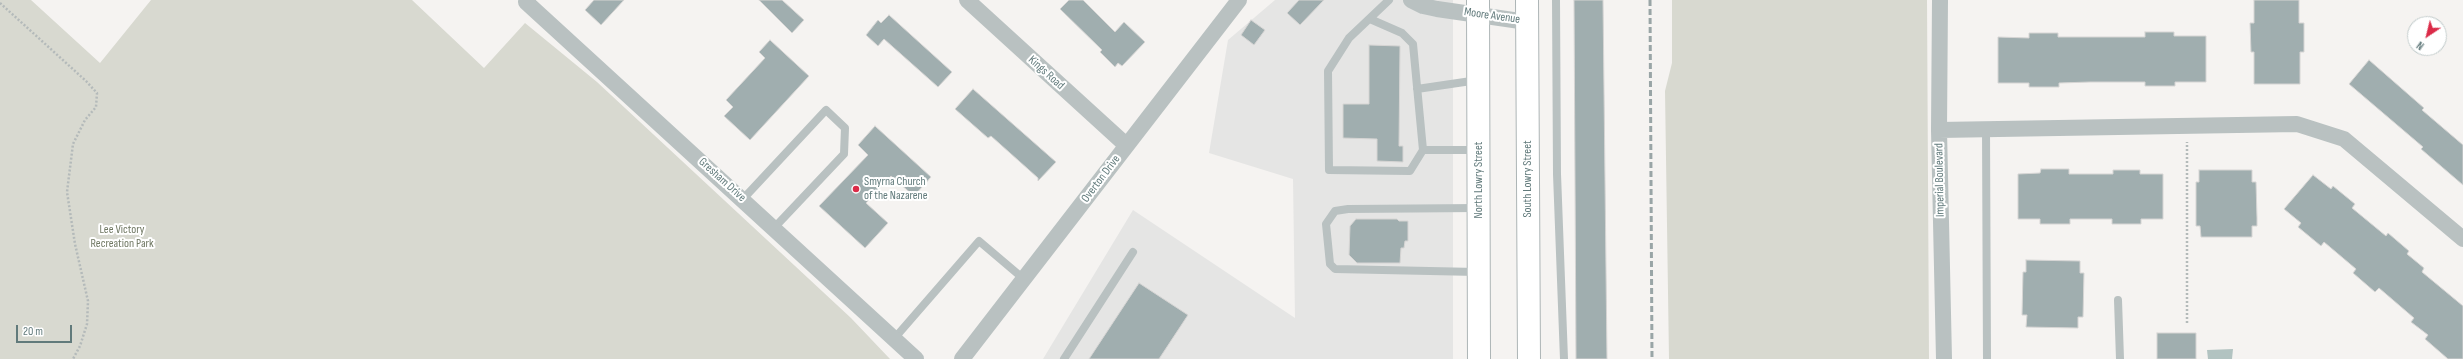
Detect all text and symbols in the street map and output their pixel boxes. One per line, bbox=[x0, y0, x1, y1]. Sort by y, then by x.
street label: Moore Avenue bbox=[1463, 5, 1521, 27]
north arrow bbox=[2407, 16, 2447, 56]
text: N bbox=[2414, 38, 2427, 52]
street label: Kings Road bbox=[1025, 53, 1067, 93]
street label: South Lowry Street bbox=[1521, 140, 1535, 218]
street label: North Lowry Street bbox=[1472, 142, 1486, 218]
street label: Imperial Boulevard bbox=[1932, 143, 1948, 217]
street label: Overton Drive bbox=[1079, 153, 1123, 205]
street label: Gresham Drive bbox=[695, 155, 749, 205]
place label: Smyrna Church of the Nazarene bbox=[864, 175, 928, 203]
marker: Smyrna Church of the Nazarene bbox=[851, 184, 861, 194]
park label: Lee Victory Recreation Park bbox=[90, 223, 154, 251]
scale bar bbox=[18, 317, 74, 343]
text: 20 m bbox=[23, 324, 43, 339]

